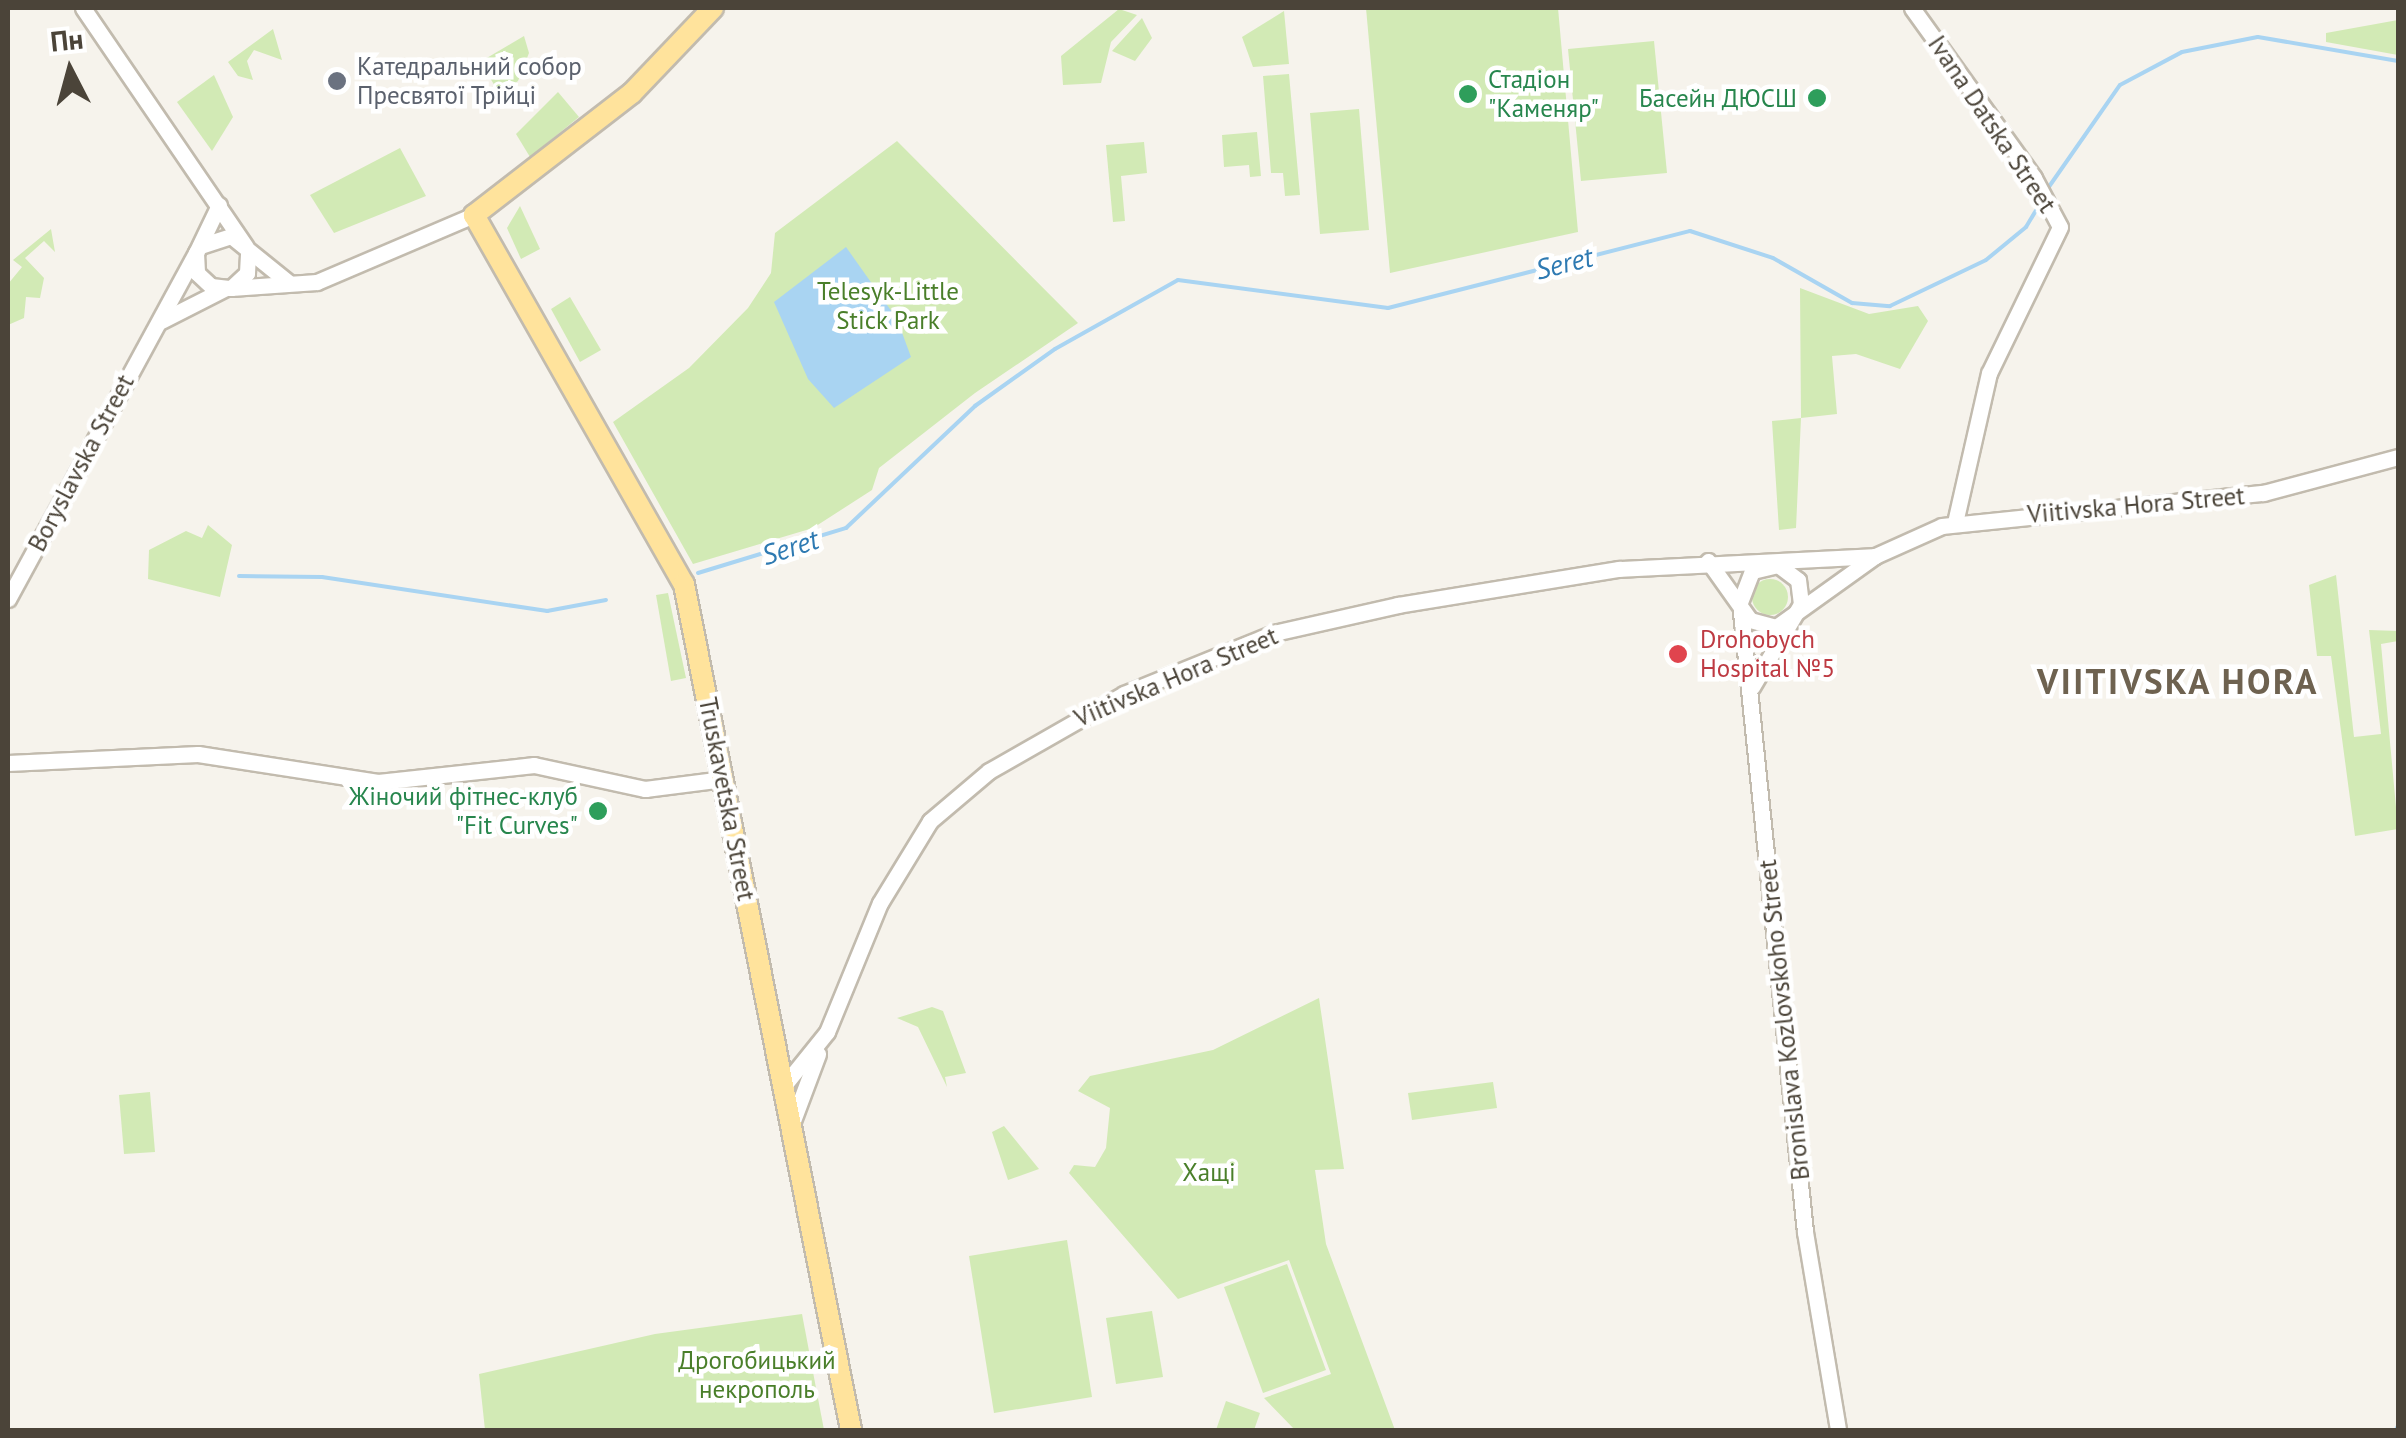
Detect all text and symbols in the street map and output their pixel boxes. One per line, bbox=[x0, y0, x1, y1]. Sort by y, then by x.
north arrow bbox=[20, 20, 120, 120]
text: Пн bbox=[48, 20, 85, 60]
street label: Ivana Datska Street bbox=[1922, 30, 2062, 218]
place label: Катедральний собор Пресвятої Трійці bbox=[357, 52, 582, 111]
place label: Стадіон "Каменяр" bbox=[1488, 65, 1599, 124]
marker: Катедральний собор Пресвятої Трійці bbox=[326, 70, 348, 92]
marker: Стадіон "Каменяр" bbox=[1457, 83, 1479, 105]
place label: Басейн ДЮСШ bbox=[1638, 83, 1797, 113]
marker: Басейн ДЮСШ bbox=[1806, 87, 1828, 109]
water label: Seret bbox=[1532, 240, 1596, 286]
park label: Telesyk-Little Stick Park bbox=[817, 277, 959, 336]
street label: Boryslavska Street bbox=[22, 369, 140, 557]
street label: Viitivska Hora Street bbox=[2026, 481, 2246, 529]
water label: Seret bbox=[757, 522, 823, 572]
street label: Viitivska Hora Street bbox=[1070, 621, 1282, 733]
place label: Drohobych Hospital №5 bbox=[1700, 625, 1835, 684]
marker: Drohobych Hospital №5 bbox=[1665, 641, 1691, 667]
district label: VIITIVSKA HORA bbox=[2036, 660, 2320, 702]
street label: Truskavetska Street bbox=[693, 695, 761, 903]
place label: Жіночий фітнес-клуб "Fit Curves" bbox=[349, 782, 578, 841]
marker: Жіночий фітнес-клуб "Fit Curves" bbox=[587, 800, 609, 822]
street label: Bronislava Kozlovskoho Street bbox=[1752, 858, 1816, 1182]
park label: Хащі bbox=[1182, 1157, 1236, 1187]
park label: Дрогобицький некрополь bbox=[678, 1346, 836, 1405]

